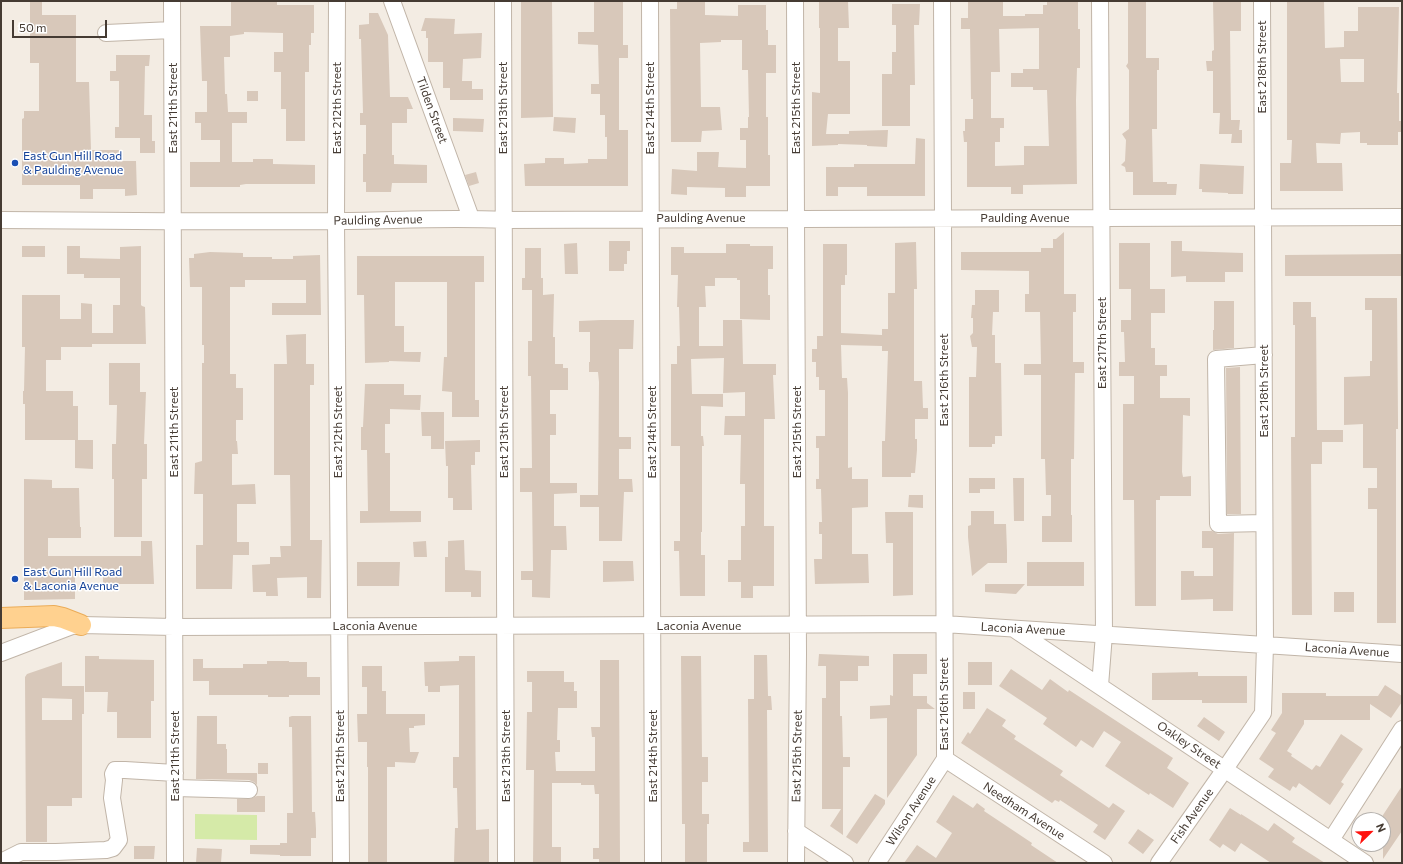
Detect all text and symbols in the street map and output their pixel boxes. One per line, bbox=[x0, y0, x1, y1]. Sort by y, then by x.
scale bar bbox=[14, 12, 109, 38]
text: 50 m bbox=[19, 20, 47, 34]
street label: East 218th Street bbox=[1255, 20, 1269, 114]
street label: East 214th Street bbox=[643, 61, 657, 155]
street label: East 212th Street bbox=[330, 62, 344, 154]
street label: East 213th Street bbox=[496, 62, 510, 154]
street label: East 215th Street bbox=[789, 62, 803, 154]
street label: East 211th Street bbox=[166, 63, 180, 153]
street label: Tilden Street bbox=[413, 75, 451, 145]
place label: East Gun Hill Road & Paulding Avenue bbox=[23, 149, 123, 177]
marker: East Gun Hill Road & Paulding Avenue bbox=[10, 158, 20, 168]
street label: Paulding Avenue bbox=[656, 211, 746, 225]
street label: Paulding Avenue bbox=[980, 211, 1070, 225]
street label: Paulding Avenue bbox=[333, 212, 423, 228]
street label: East 217th Street bbox=[1095, 297, 1109, 389]
street label: East 216th Street bbox=[937, 333, 951, 427]
street label: East 218th Street bbox=[1257, 344, 1271, 438]
street label: East 214th Street bbox=[645, 385, 659, 479]
street label: East 212th Street bbox=[331, 386, 345, 478]
street label: East 213th Street bbox=[497, 386, 511, 478]
street label: East 215th Street bbox=[790, 386, 804, 478]
street label: East 211th Street bbox=[167, 387, 181, 477]
place label: East Gun Hill Road & Laconia Avenue bbox=[23, 565, 122, 593]
marker: East Gun Hill Road & Laconia Avenue bbox=[10, 574, 20, 584]
street label: Laconia Avenue bbox=[333, 619, 417, 633]
street label: Laconia Avenue bbox=[657, 619, 741, 633]
street label: Laconia Avenue bbox=[980, 620, 1066, 638]
street label: Laconia Avenue bbox=[1304, 640, 1390, 660]
street label: East 216th Street bbox=[937, 657, 951, 751]
street label: East 214th Street bbox=[646, 709, 660, 803]
street label: East 212th Street bbox=[333, 710, 347, 802]
street label: East 213th Street bbox=[499, 710, 513, 802]
street label: East 215th Street bbox=[789, 710, 805, 802]
street label: East 211th Street bbox=[168, 711, 182, 801]
street label: Oakley Street bbox=[1154, 718, 1224, 772]
street label: Wilson Avenue bbox=[883, 773, 939, 849]
street label: Needham Avenue bbox=[980, 779, 1068, 843]
street label: Fish Avenue bbox=[1168, 785, 1216, 847]
north arrow bbox=[1351, 812, 1391, 852]
text: N bbox=[1374, 821, 1389, 834]

